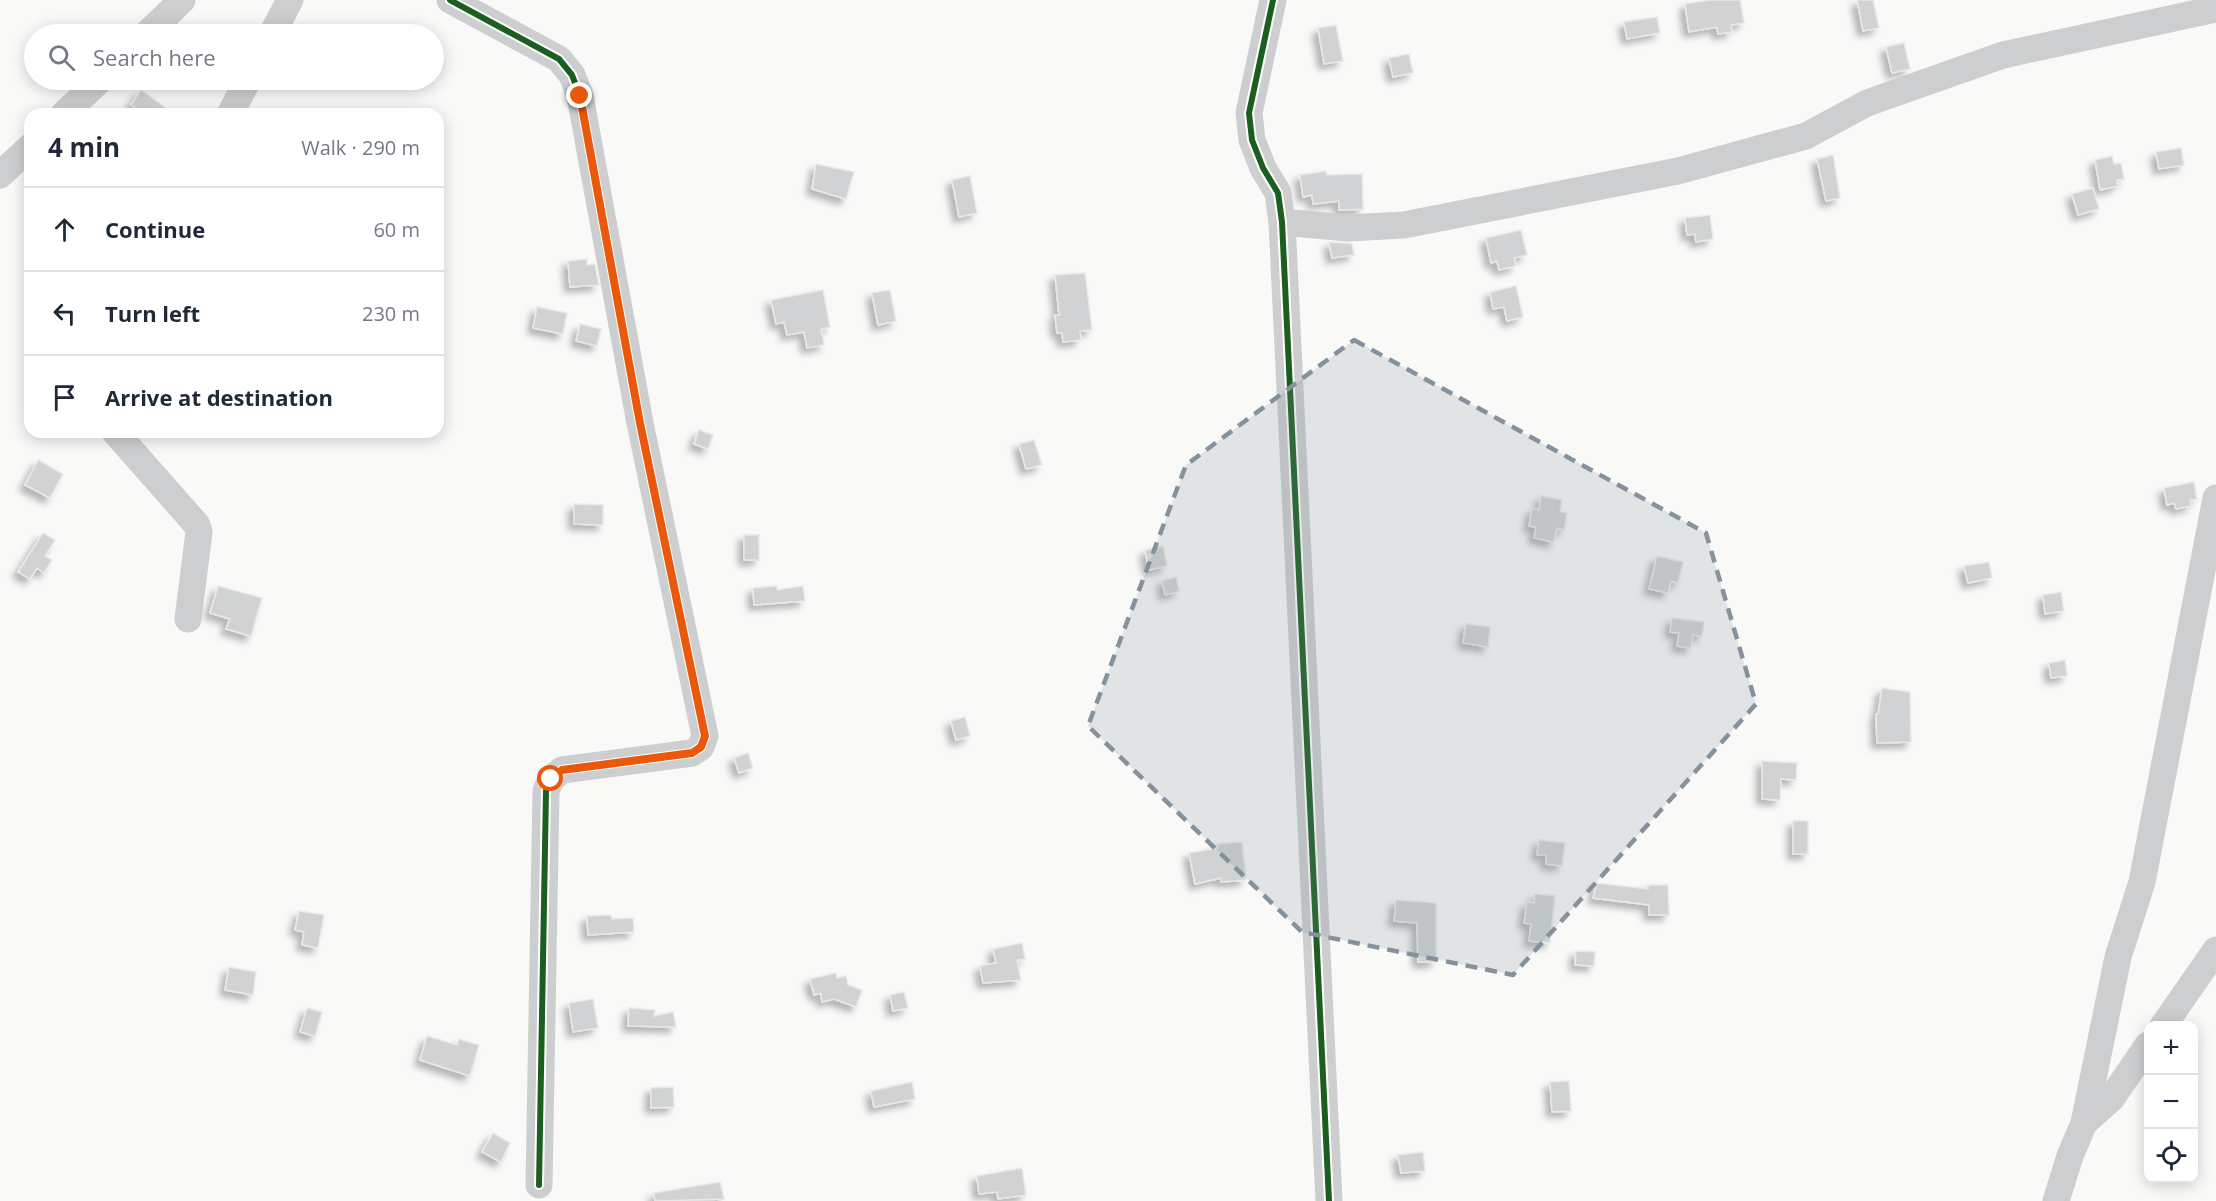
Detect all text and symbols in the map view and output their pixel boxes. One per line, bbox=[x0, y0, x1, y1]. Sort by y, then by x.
search box bbox=[24, 24, 444, 90]
icon: search bbox=[45, 41, 78, 74]
text: Search here bbox=[93, 42, 216, 72]
route end bbox=[566, 82, 592, 108]
text: 4 min bbox=[48, 129, 120, 165]
text: Walk · 290 m bbox=[301, 134, 420, 161]
icon: ahead bbox=[48, 213, 81, 246]
text: Continue bbox=[105, 214, 205, 244]
text: 60 m bbox=[373, 216, 420, 243]
icon: left bbox=[48, 297, 81, 330]
text: Turn left bbox=[105, 298, 200, 328]
text: 230 m bbox=[362, 300, 420, 327]
icon: arrive bbox=[48, 381, 81, 414]
text: Arrive at destination bbox=[105, 382, 333, 412]
route start bbox=[537, 765, 563, 791]
map controls bbox=[2144, 1021, 2198, 1183]
button: + bbox=[2144, 1021, 2198, 1075]
button: − bbox=[2144, 1075, 2198, 1129]
button: locate bbox=[2144, 1129, 2198, 1183]

